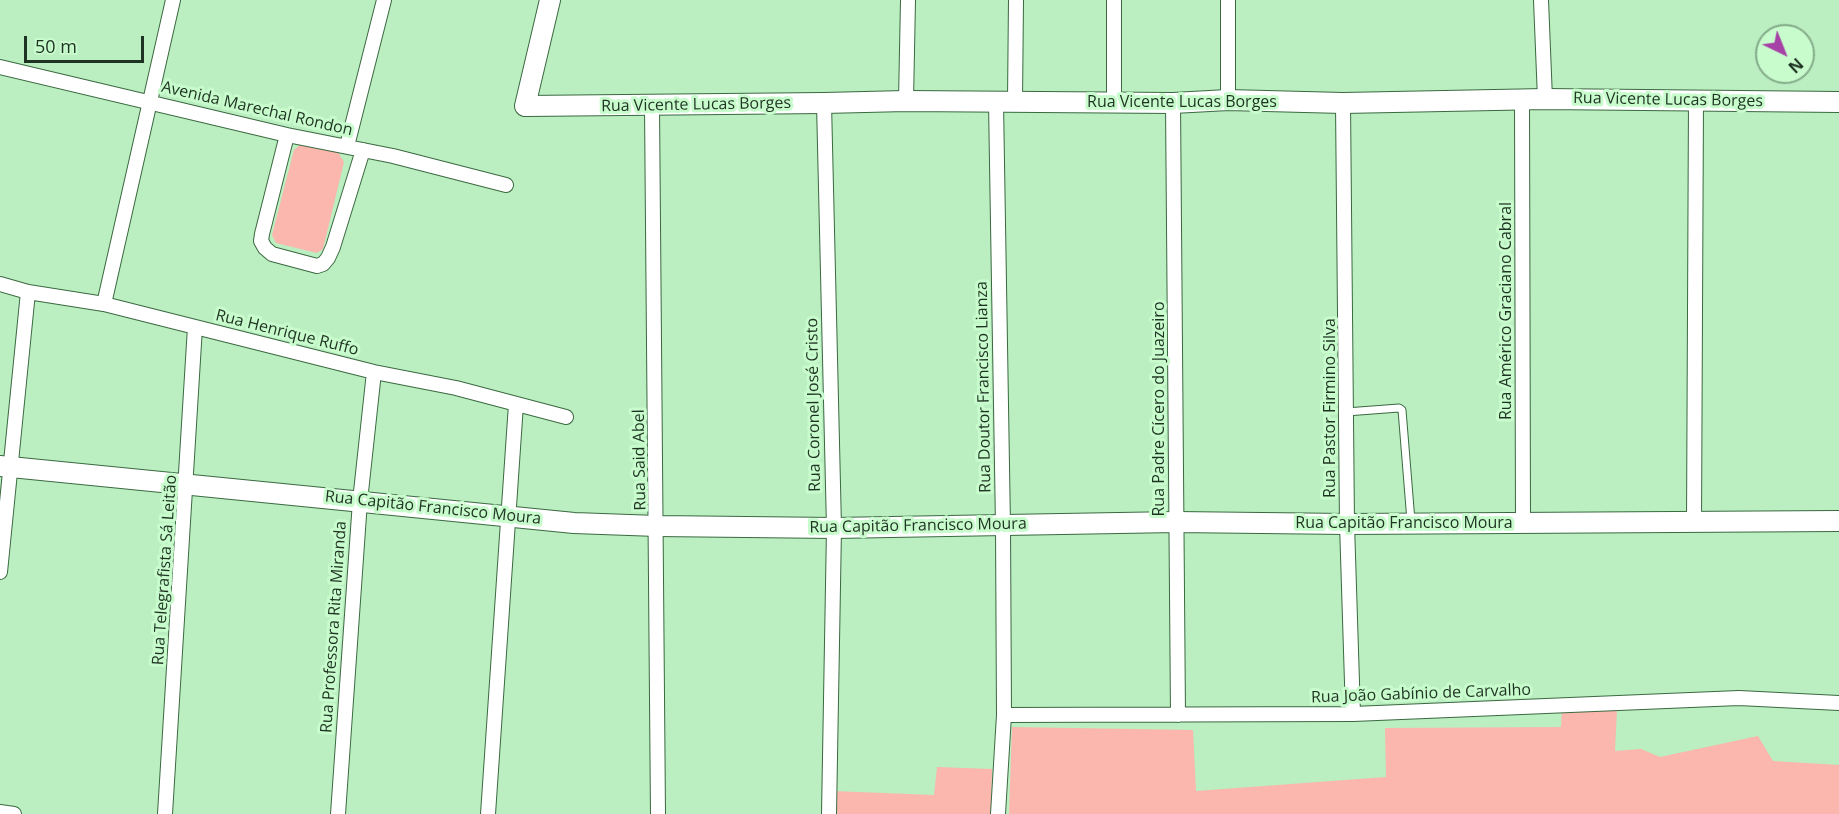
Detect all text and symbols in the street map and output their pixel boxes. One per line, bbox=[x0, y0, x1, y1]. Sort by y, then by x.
scale bar bbox=[27, 24, 147, 62]
north arrow bbox=[1755, 24, 1815, 84]
text: 50 m bbox=[35, 34, 77, 58]
text: N bbox=[1784, 53, 1808, 78]
street label: Avenida Marechal Rondon bbox=[160, 78, 354, 140]
street label: Rua Vicente Lucas Borges bbox=[1573, 89, 1763, 111]
street label: Rua Vicente Lucas Borges bbox=[1087, 92, 1277, 112]
street label: Rua Vicente Lucas Borges bbox=[601, 94, 791, 116]
street label: Rua Américo Graciano Cabral bbox=[1496, 202, 1516, 420]
street label: Rua Doutor Francisco Lianza bbox=[973, 281, 995, 493]
street label: Rua Padre Cícero do Juazeiro bbox=[1149, 301, 1169, 517]
street label: Rua Henrique Ruffo bbox=[213, 306, 361, 360]
street label: Rua Coronel José Cristo bbox=[803, 318, 825, 492]
street label: Rua Pastor Firmino Silva bbox=[1320, 318, 1340, 498]
street label: Rua Said Abel bbox=[630, 409, 650, 511]
street label: Rua Telegrafista Sá Leitão bbox=[149, 474, 181, 666]
street label: Rua Capitão Francisco Moura bbox=[324, 487, 542, 529]
street label: Rua Capitão Francisco Moura bbox=[1295, 513, 1513, 533]
street label: Rua Capitão Francisco Moura bbox=[809, 515, 1027, 537]
street label: Rua Professora Rita Miranda bbox=[317, 520, 351, 734]
street label: Rua João Gabínio de Carvalho bbox=[1311, 681, 1531, 707]

